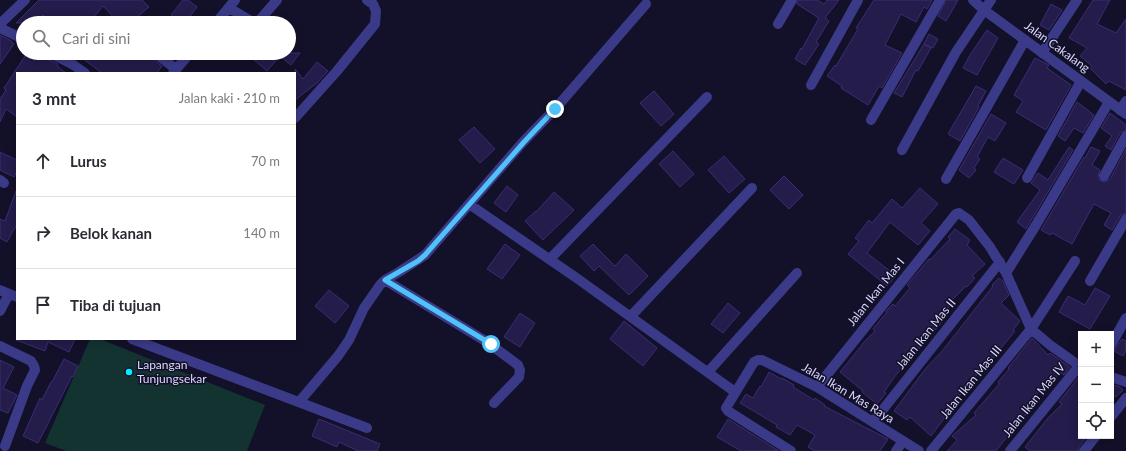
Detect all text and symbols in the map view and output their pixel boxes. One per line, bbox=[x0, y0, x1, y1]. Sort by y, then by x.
search box bbox=[16, 16, 296, 60]
street label: Jalan Cakalang bbox=[1022, 18, 1093, 75]
icon: search bbox=[30, 27, 52, 49]
text: Cari di sini bbox=[62, 29, 130, 47]
text: 3 mnt bbox=[32, 88, 76, 109]
text: Jalan kaki · 210 m bbox=[179, 90, 280, 106]
route end bbox=[546, 100, 564, 118]
icon: ahead bbox=[32, 150, 54, 172]
text: Lurus bbox=[70, 152, 107, 170]
text: 70 m bbox=[251, 153, 280, 169]
icon: right bbox=[32, 222, 54, 244]
text: Belok kanan bbox=[70, 224, 152, 242]
text: 140 m bbox=[243, 225, 280, 241]
street label: Jalan Ikan Mas I bbox=[844, 255, 908, 329]
icon: arrive bbox=[32, 294, 54, 316]
street label: Jalan Ikan Mas II bbox=[893, 295, 959, 372]
text: Tiba di tujuan bbox=[70, 296, 161, 314]
map controls bbox=[1078, 331, 1114, 439]
button: + bbox=[1078, 331, 1114, 367]
route start bbox=[482, 335, 500, 353]
street label: Jalan Ikan Mas III bbox=[937, 342, 1005, 421]
place label: Lapangan Tunjungsekar bbox=[137, 357, 207, 386]
street label: Jalan Ikan Mas Raya bbox=[799, 359, 897, 426]
street label: Jalan Ikan Mas IV bbox=[999, 359, 1069, 440]
marker: Lapangan Tunjungsekar bbox=[124, 367, 134, 377]
button: − bbox=[1078, 367, 1114, 403]
button: locate bbox=[1078, 403, 1114, 439]

